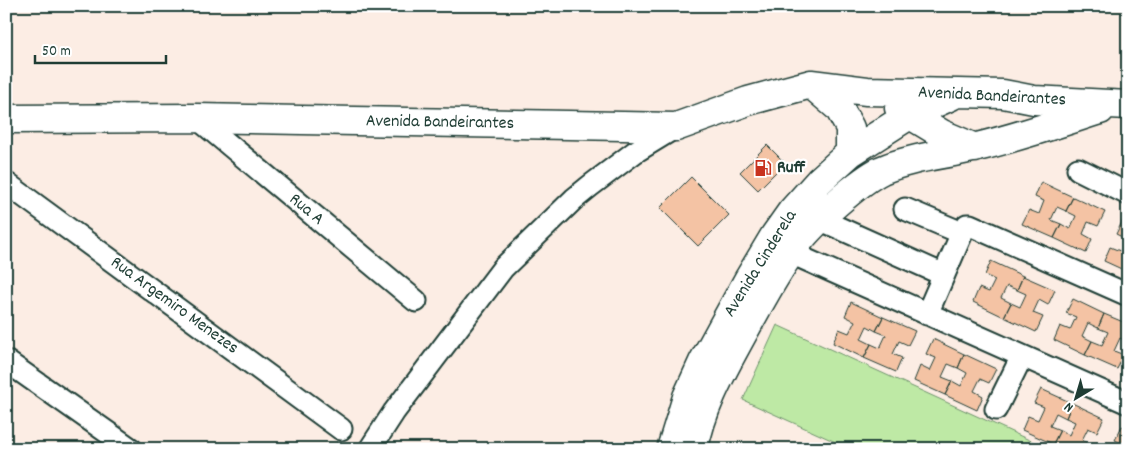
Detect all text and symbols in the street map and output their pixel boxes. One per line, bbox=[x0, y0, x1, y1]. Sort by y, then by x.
scale bar bbox=[35, 32, 166, 64]
text: 50 m bbox=[42, 41, 71, 63]
street label: Avenida Bandeirantes bbox=[917, 81, 1067, 113]
street label: Avenida Bandeirantes bbox=[366, 109, 514, 137]
place label: Ruff bbox=[777, 156, 806, 181]
fuel station icon: Ruff bbox=[753, 158, 773, 178]
street label: Rua A bbox=[283, 188, 329, 232]
street label: Avenida Cinderela bbox=[718, 205, 804, 322]
street label: Rua Argemiro Menezes bbox=[105, 251, 243, 361]
north arrow bbox=[1052, 372, 1102, 422]
text: N bbox=[1060, 397, 1078, 417]

